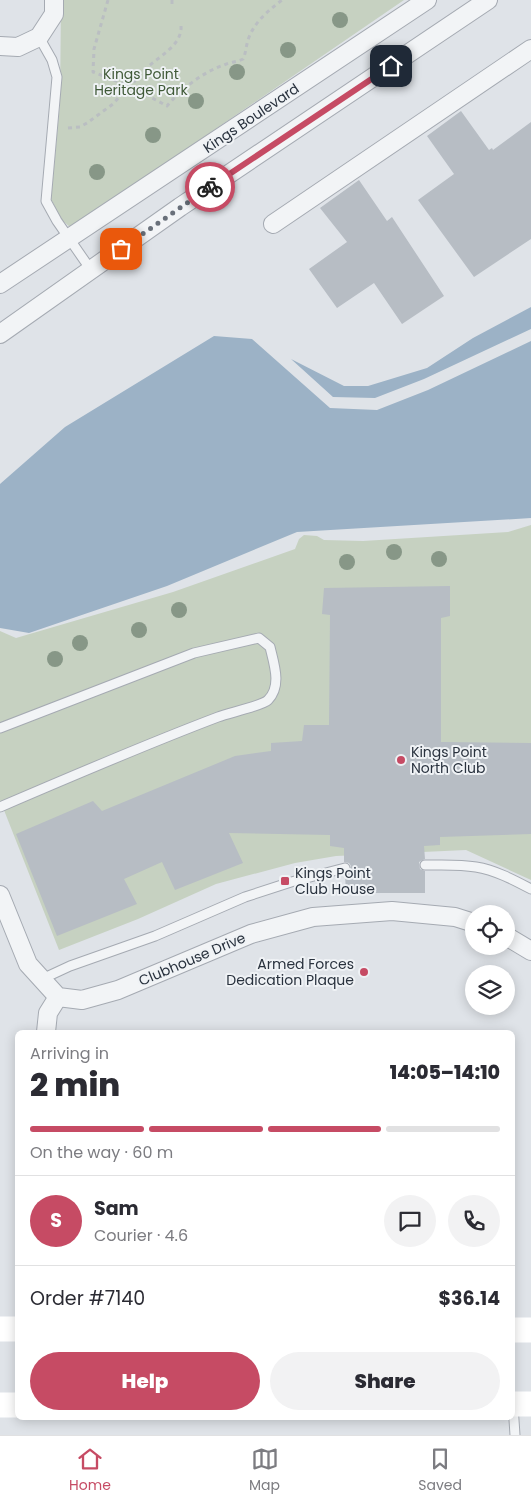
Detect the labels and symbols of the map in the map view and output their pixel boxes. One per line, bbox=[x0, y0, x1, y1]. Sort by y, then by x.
pin bbox=[370, 45, 412, 87]
park label: Kings Point Heritage Park bbox=[94, 64, 189, 100]
street label: Kings Boulevard bbox=[199, 78, 303, 158]
courier bbox=[185, 162, 235, 212]
pin bbox=[100, 228, 142, 270]
place label: Kings Point North Club bbox=[411, 742, 487, 778]
marker: Kings Point North Club bbox=[395, 754, 407, 766]
place label: Kings Point Club House bbox=[295, 863, 375, 899]
marker: Kings Point Club House bbox=[279, 875, 291, 887]
street label: Clubhouse Drive bbox=[135, 927, 249, 991]
place label: Armed Forces Dedication Plaque bbox=[226, 954, 354, 990]
marker: Armed Forces Dedication Plaque bbox=[358, 966, 370, 978]

